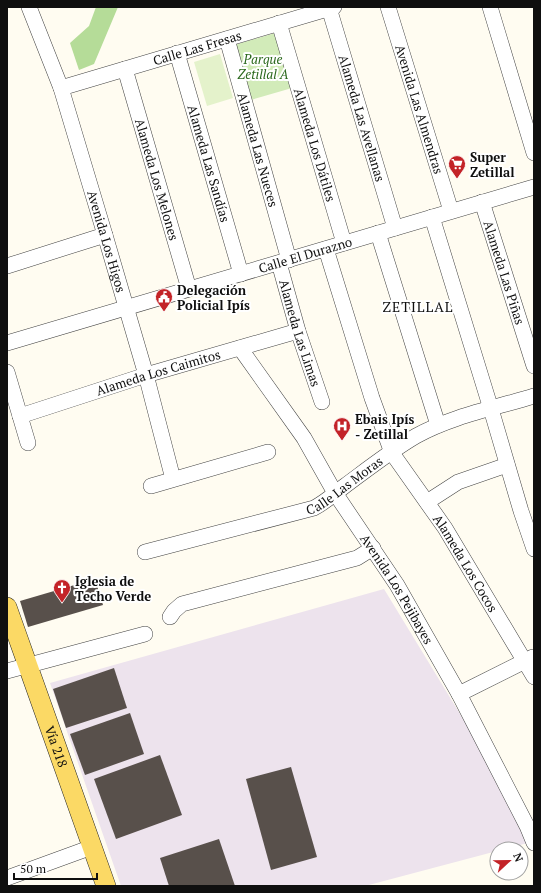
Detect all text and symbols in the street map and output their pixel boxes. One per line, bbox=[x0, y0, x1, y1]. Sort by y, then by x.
street label: Calle Las Fresas bbox=[151, 26, 244, 69]
street label: Avenida Las Almendras bbox=[391, 42, 448, 176]
park label: Parque Zetillal A bbox=[237, 50, 289, 83]
street label: Alameda Las Avellanas bbox=[335, 53, 390, 184]
street label: Alameda Los Dátiles bbox=[290, 86, 340, 204]
street label: Alameda Las Nueces bbox=[233, 90, 283, 209]
street label: Alameda Las Sandías bbox=[183, 103, 235, 224]
street label: Alameda Los Melones bbox=[131, 116, 183, 243]
place label: Super Zetillal bbox=[470, 148, 515, 181]
supermarket icon: Super Zetillal bbox=[447, 154, 467, 179]
street label: Avenida Los Higos bbox=[83, 188, 130, 294]
street label: Alameda Las Piñas bbox=[479, 218, 529, 327]
street label: Calle El Durazno bbox=[256, 232, 354, 277]
street label: Alameda Las Limas bbox=[275, 277, 325, 389]
place label: Delegación Policial Ipís bbox=[177, 281, 250, 314]
public building icon: Delegación Policial Ipís bbox=[154, 287, 174, 312]
district label: ZETILLAL bbox=[383, 297, 453, 316]
street label: Alameda Los Caimitos bbox=[94, 345, 222, 400]
place label: Ebais Ipís - Zetillal bbox=[355, 410, 415, 443]
hospital icon: Ebais Ipís - Zetillal bbox=[332, 416, 352, 441]
street label: Calle Las Moras bbox=[304, 452, 386, 519]
street label: Alameda Los Cocos bbox=[429, 511, 502, 615]
street label: Avenida Los Pejibayes bbox=[356, 530, 438, 647]
place label: Iglesia de Techo Verde bbox=[75, 572, 151, 605]
church icon: Iglesia de Techo Verde bbox=[52, 578, 72, 603]
street label: Vía 218 bbox=[41, 723, 72, 770]
north arrow bbox=[489, 841, 529, 881]
text: N bbox=[510, 851, 527, 864]
scale bar bbox=[14, 855, 97, 881]
text: 50 m bbox=[20, 861, 47, 876]

